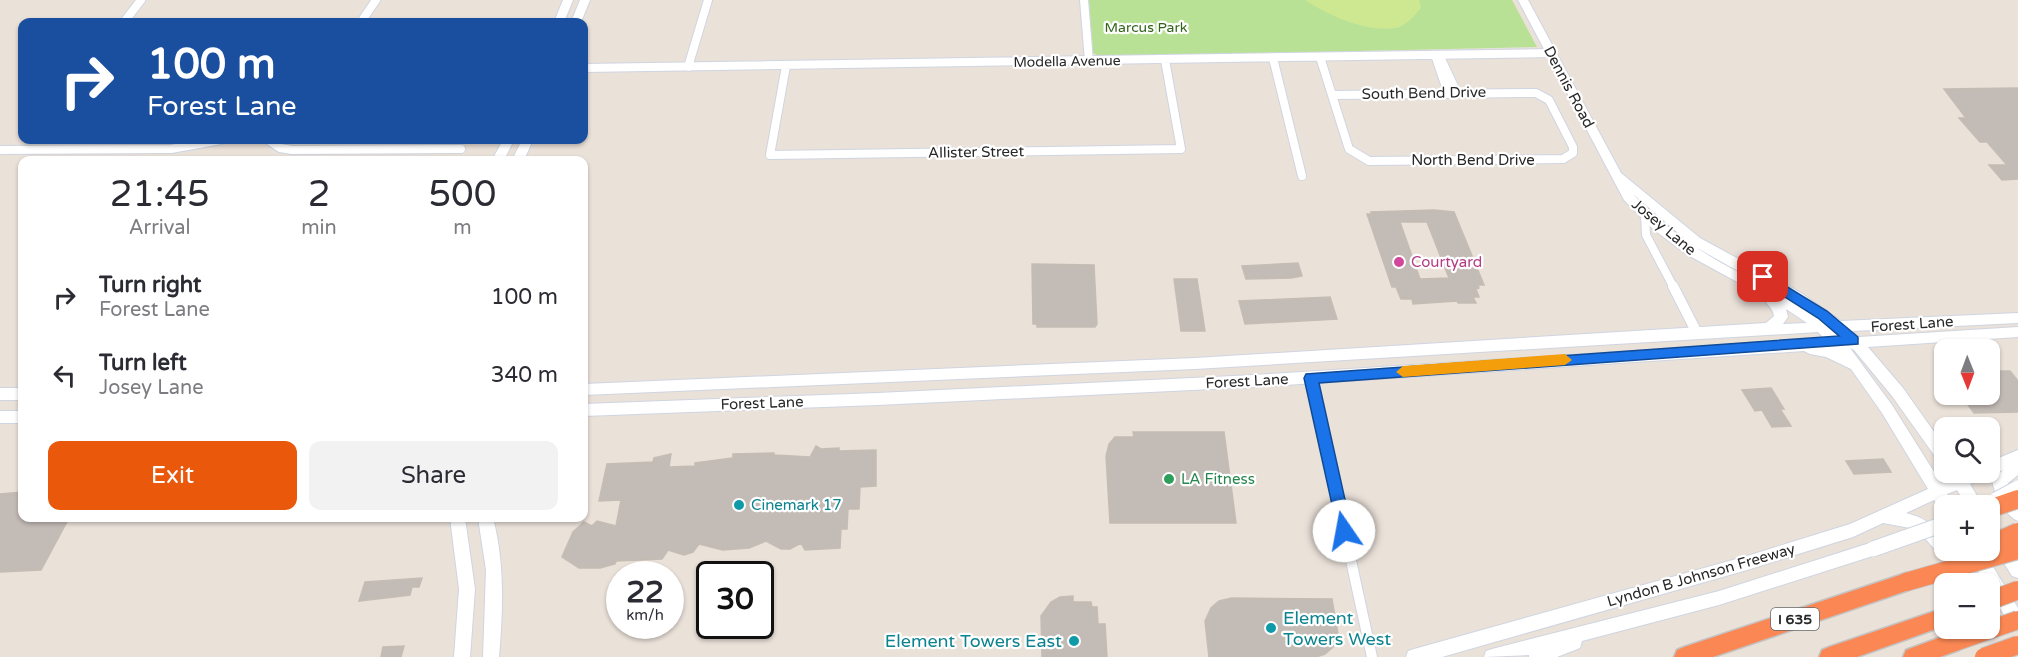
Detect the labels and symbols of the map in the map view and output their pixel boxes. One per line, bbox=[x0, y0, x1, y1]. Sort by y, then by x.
park label: Marcus Park bbox=[1105, 19, 1188, 36]
street label: Dennis Road bbox=[1540, 43, 1598, 131]
street label: Modella Avenue bbox=[1013, 52, 1121, 71]
street label: South Bend Drive bbox=[1362, 83, 1486, 103]
street label: Allister Street bbox=[928, 142, 1024, 162]
street label: North Bend Drive bbox=[1411, 151, 1535, 169]
street label: Josey Lane bbox=[1628, 195, 1700, 259]
pin bbox=[1737, 251, 1788, 302]
place label: Courtyard bbox=[1411, 253, 1482, 271]
marker: Courtyard bbox=[1392, 255, 1406, 269]
street label: Forest Lane bbox=[1870, 312, 1954, 336]
north arrow bbox=[1934, 339, 2000, 405]
street label: Forest Lane bbox=[1205, 370, 1289, 392]
street label: Forest Lane bbox=[720, 393, 804, 413]
place label: LA Fitness bbox=[1181, 470, 1255, 488]
marker: LA Fitness bbox=[1162, 472, 1176, 486]
place label: Cinemark 17 bbox=[751, 496, 842, 514]
marker: Cinemark 17 bbox=[732, 498, 746, 512]
position arrow bbox=[1312, 499, 1376, 563]
street label: Lyndon B Johnson Freeway bbox=[1605, 540, 1797, 610]
speed limit sign: 30 bbox=[696, 561, 774, 639]
place label: Element Towers West bbox=[1283, 607, 1391, 650]
road number: I 635 bbox=[1771, 608, 1819, 630]
marker: Element Towers West bbox=[1264, 621, 1278, 635]
place label: Element Towers East bbox=[885, 630, 1062, 652]
marker: Element Towers East bbox=[1067, 634, 1081, 648]

